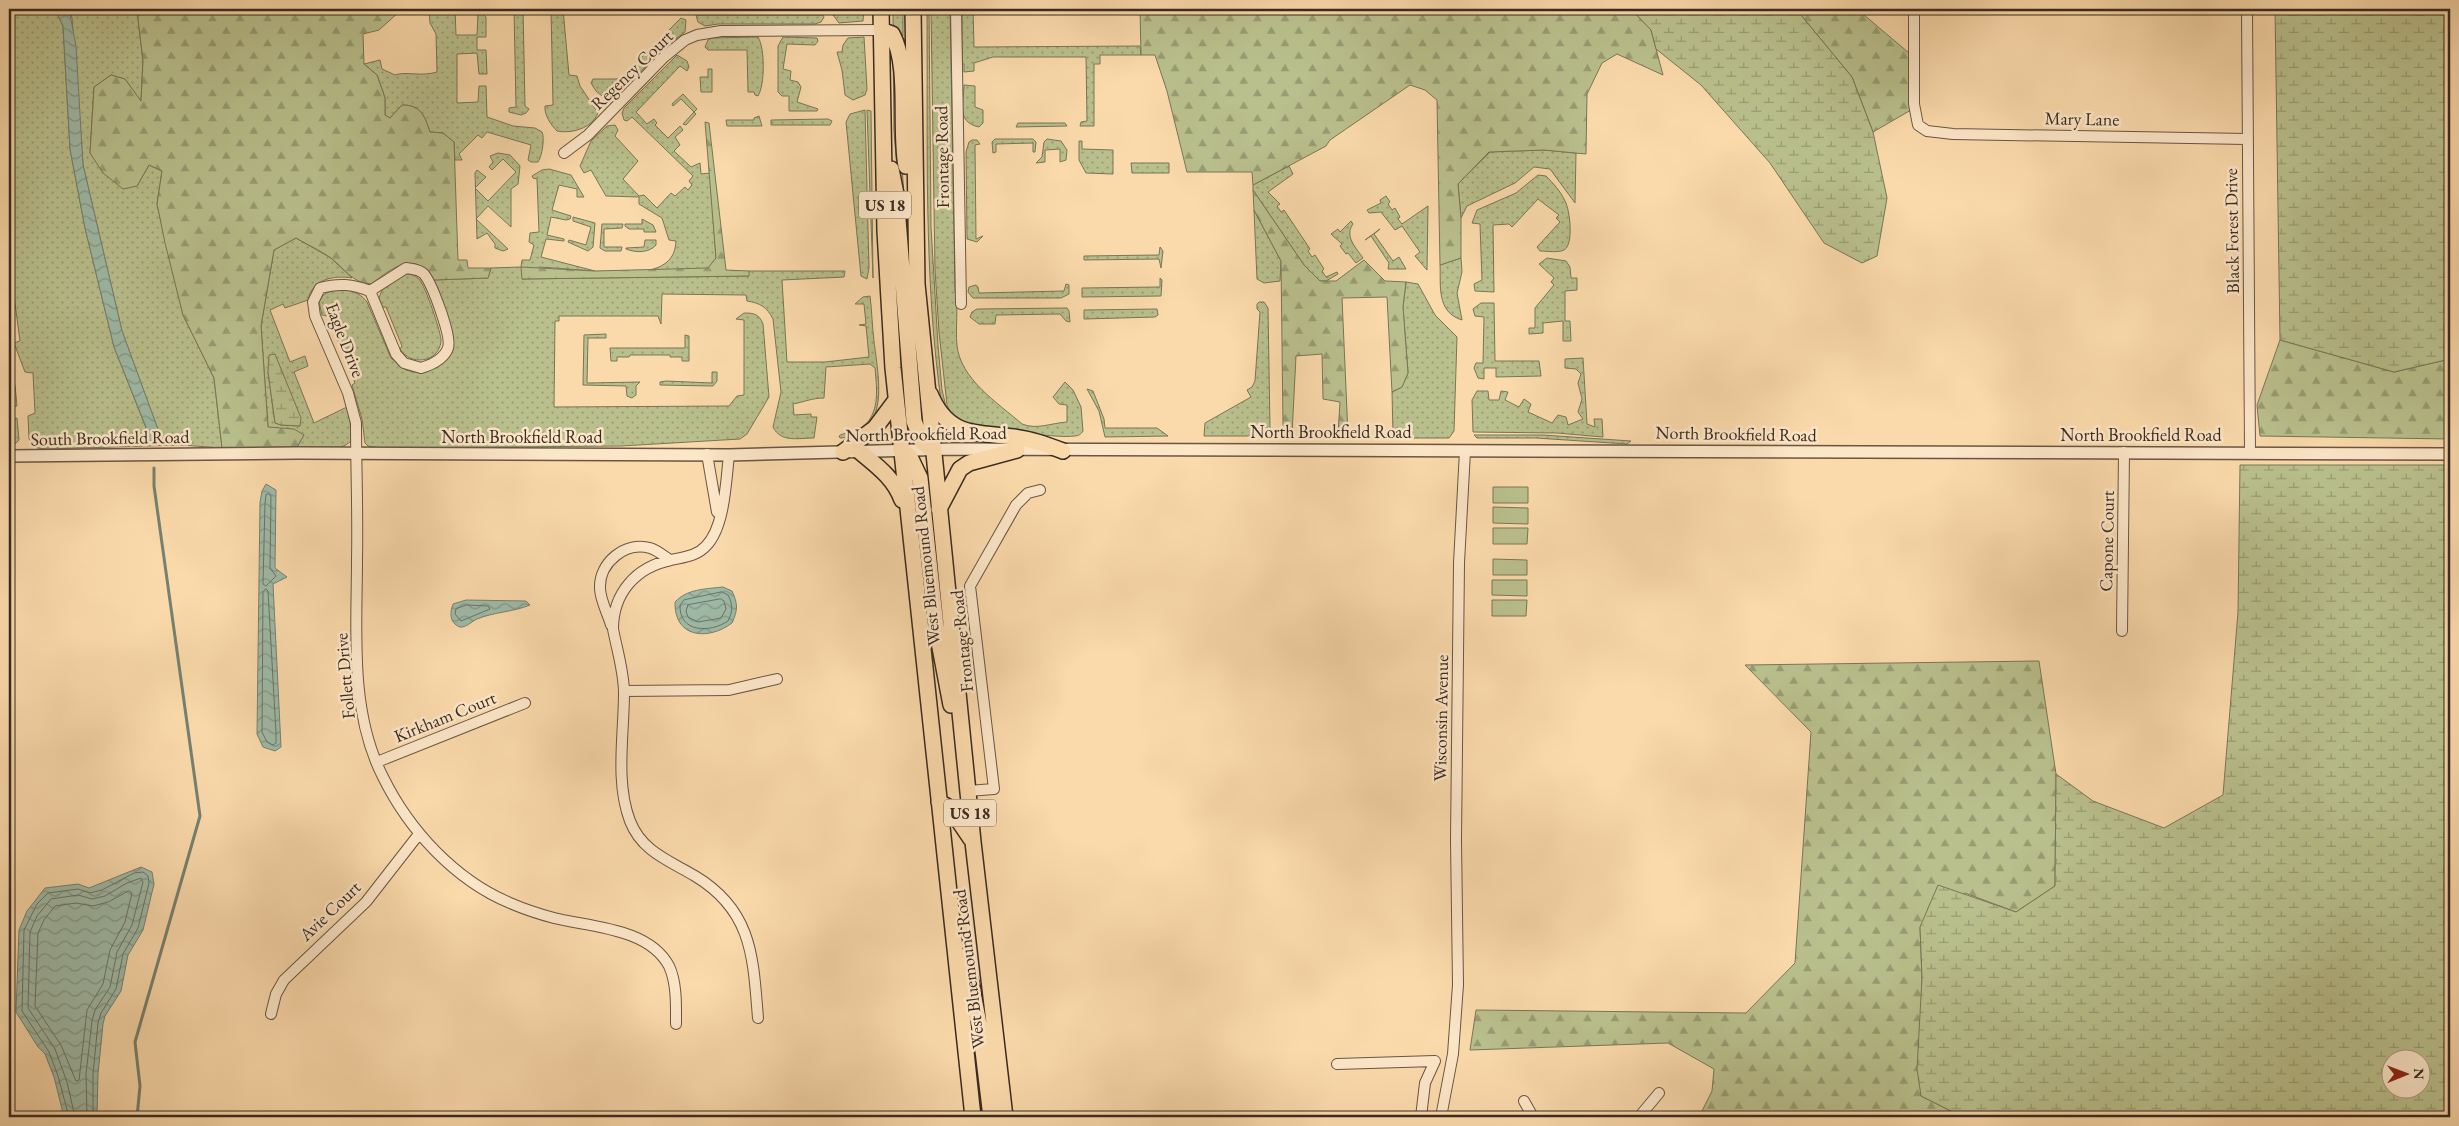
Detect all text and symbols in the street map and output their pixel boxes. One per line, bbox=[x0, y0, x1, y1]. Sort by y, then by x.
street label: Regency Court bbox=[586, 24, 678, 115]
street label: Frontage Road bbox=[929, 105, 954, 209]
street label: Mary Lane bbox=[2044, 106, 2120, 131]
street label: Black Forest Drive bbox=[2219, 168, 2244, 294]
road number: US 18 bbox=[859, 192, 911, 218]
street label: Eagle Drive bbox=[321, 299, 370, 380]
street label: North Brookfield Road bbox=[1250, 420, 1413, 443]
street label: North Brookfield Road bbox=[845, 421, 1008, 446]
street label: North Brookfield Road bbox=[1655, 421, 1818, 446]
street label: North Brookfield Road bbox=[2060, 423, 2223, 446]
street label: South Brookfield Road bbox=[30, 425, 191, 450]
street label: North Brookfield Road bbox=[441, 425, 604, 448]
street label: West Bluemound Road bbox=[906, 484, 945, 647]
street label: Capone Court bbox=[2094, 490, 2119, 592]
street label: Frontage Road bbox=[945, 588, 978, 693]
street label: Follett Drive bbox=[329, 632, 360, 720]
street label: Wisconsin Avenue bbox=[1428, 654, 1453, 782]
street label: Kirkham Court bbox=[390, 686, 500, 747]
road number: US 18 bbox=[944, 800, 996, 826]
street label: Avie Court bbox=[293, 875, 366, 946]
street label: West Bluemound Road bbox=[947, 887, 990, 1050]
north arrow bbox=[2382, 1048, 2432, 1098]
text: N bbox=[2410, 1068, 2428, 1080]

